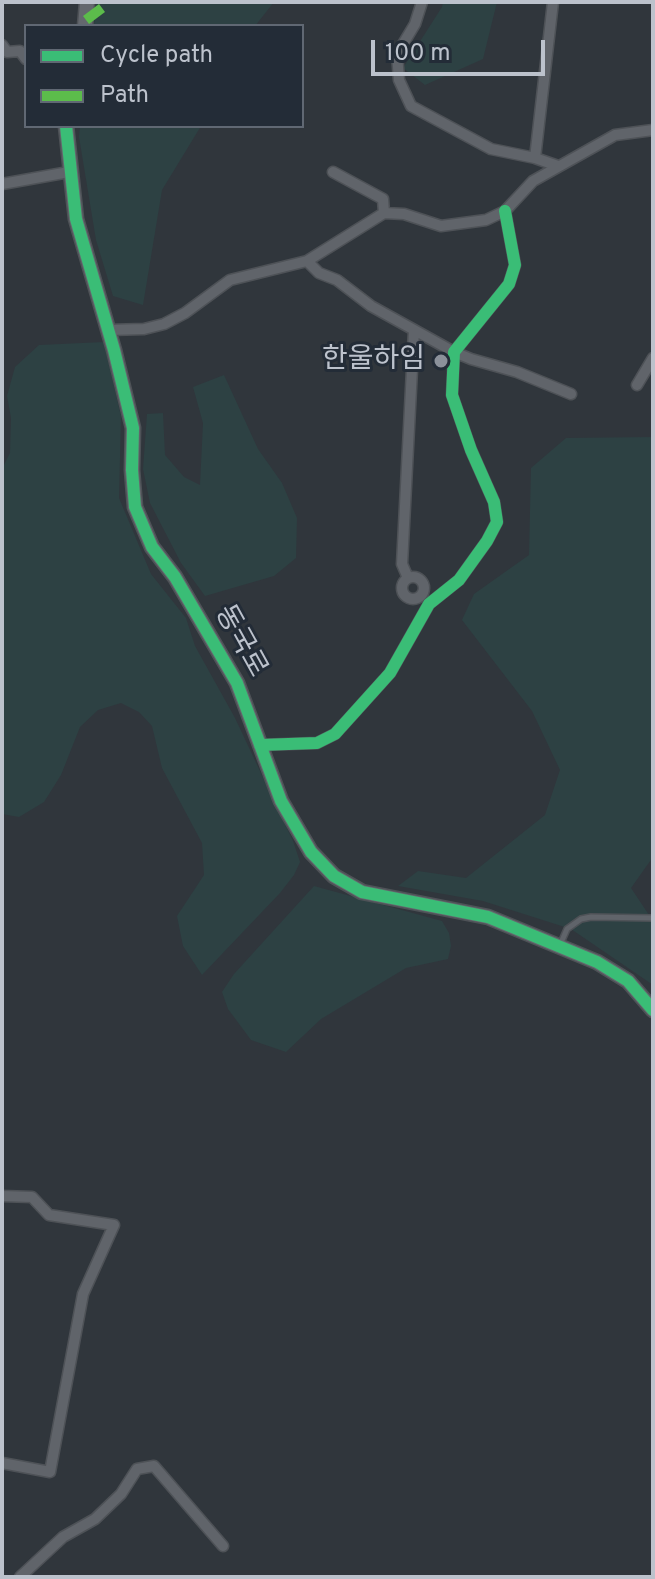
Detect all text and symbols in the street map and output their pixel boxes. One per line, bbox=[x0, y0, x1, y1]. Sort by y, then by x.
legend bbox=[24, 24, 304, 128]
scale bar bbox=[375, 24, 549, 74]
text: 100 m bbox=[385, 39, 451, 69]
text: Cycle path bbox=[100, 41, 213, 71]
text: Path bbox=[100, 81, 149, 111]
place label: 한울하임 bbox=[322, 344, 425, 378]
marker: 한울하임 bbox=[432, 352, 450, 370]
street label: 동국로 bbox=[206, 600, 272, 684]

